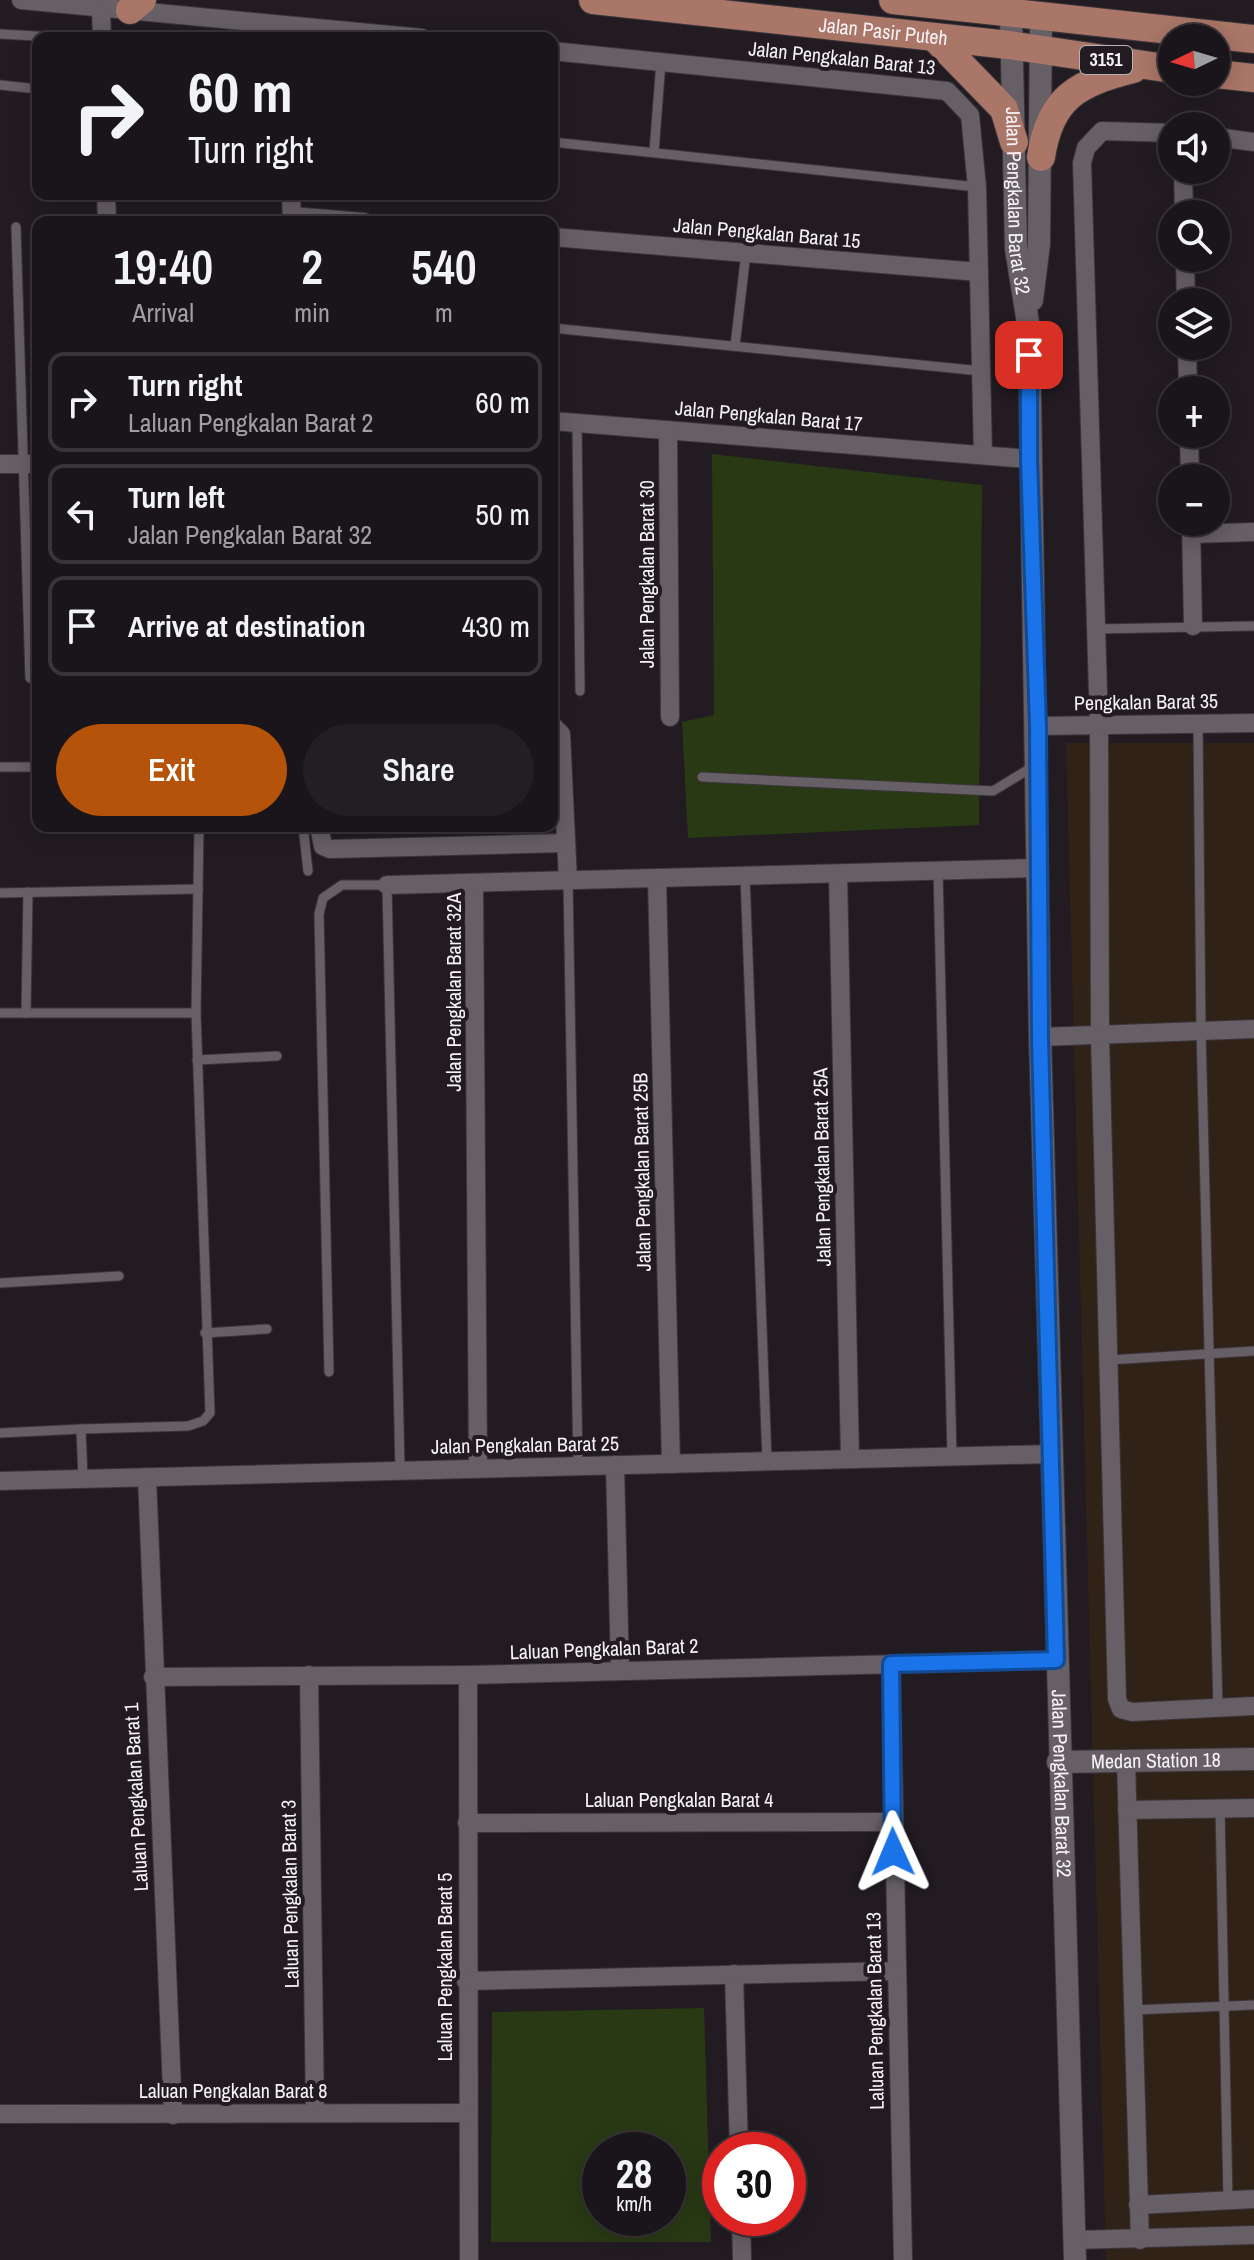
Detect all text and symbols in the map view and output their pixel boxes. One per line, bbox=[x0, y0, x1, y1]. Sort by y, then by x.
street label: Jalan Pasir Puteh bbox=[818, 11, 949, 51]
north arrow bbox=[1158, 24, 1230, 96]
map controls bbox=[1158, 24, 1230, 536]
street label: Jalan Pengkalan Barat 13 bbox=[747, 34, 937, 81]
road number: 3151 bbox=[1080, 46, 1132, 74]
text: 60 m bbox=[188, 54, 293, 129]
icon: right bbox=[56, 64, 160, 168]
street label: Jalan Pengkalan Barat 32 bbox=[1000, 107, 1037, 296]
button: sound bbox=[1158, 112, 1230, 184]
text: Turn right bbox=[188, 126, 313, 174]
button: search bbox=[1158, 200, 1230, 272]
street label: Jalan Pengkalan Barat 15 bbox=[672, 211, 862, 254]
text: 19:40 bbox=[113, 234, 213, 299]
text: 2 bbox=[301, 234, 323, 299]
text: 540 bbox=[411, 234, 477, 299]
button: layers bbox=[1158, 288, 1230, 360]
text: Arrival bbox=[132, 295, 194, 330]
text: min bbox=[294, 295, 330, 330]
text: m bbox=[435, 295, 453, 330]
pin bbox=[995, 321, 1063, 389]
icon: arrive bbox=[1007, 333, 1051, 377]
text: Turn right bbox=[128, 365, 242, 405]
button: + bbox=[1158, 376, 1230, 448]
icon: right bbox=[60, 380, 104, 424]
text: 60 m bbox=[475, 382, 530, 422]
street label: Jalan Pengkalan Barat 17 bbox=[674, 394, 864, 437]
text: Laluan Pengkalan Barat 2 bbox=[128, 405, 373, 440]
button: − bbox=[1158, 464, 1230, 536]
text: Turn left bbox=[128, 477, 225, 517]
street label: Jalan Pengkalan Barat 30 bbox=[633, 480, 660, 668]
icon: left bbox=[60, 492, 104, 536]
text: 50 m bbox=[475, 494, 530, 534]
text: Jalan Pengkalan Barat 32 bbox=[128, 517, 372, 552]
icon: arrive bbox=[60, 604, 104, 648]
text: Arrive at destination bbox=[128, 606, 366, 646]
text: 430 m bbox=[462, 606, 530, 646]
street label: Pengkalan Barat 35 bbox=[1074, 687, 1218, 716]
button: Exit bbox=[56, 724, 287, 816]
button: Share bbox=[303, 724, 534, 816]
street label: Jalan Pengkalan Barat 32A bbox=[440, 893, 467, 1091]
street label: Jalan Pengkalan Barat 25A bbox=[806, 1067, 837, 1267]
street label: Jalan Pengkalan Barat 25B bbox=[626, 1072, 657, 1272]
street label: Jalan Pengkalan Barat 25 bbox=[431, 1429, 619, 1460]
street label: Laluan Pengkalan Barat 2 bbox=[509, 1632, 699, 1665]
street label: Jalan Pengkalan Barat 32 bbox=[1046, 1689, 1078, 1878]
street label: Laluan Pengkalan Barat 1 bbox=[117, 1702, 154, 1892]
street label: Medan Station 18 bbox=[1091, 1746, 1221, 1774]
street label: Laluan Pengkalan Barat 4 bbox=[585, 1786, 773, 1813]
street label: Laluan Pengkalan Barat 3 bbox=[274, 1799, 305, 1989]
position arrow bbox=[851, 1810, 935, 1894]
street label: Laluan Pengkalan Barat 5 bbox=[431, 1873, 458, 2061]
street label: Laluan Pengkalan Barat 13 bbox=[859, 1912, 890, 2110]
street label: Laluan Pengkalan Barat 8 bbox=[139, 2077, 327, 2104]
speed limit sign: 30 bbox=[702, 2132, 806, 2236]
text: 28 bbox=[616, 2147, 652, 2200]
text: km/h bbox=[616, 2190, 652, 2217]

